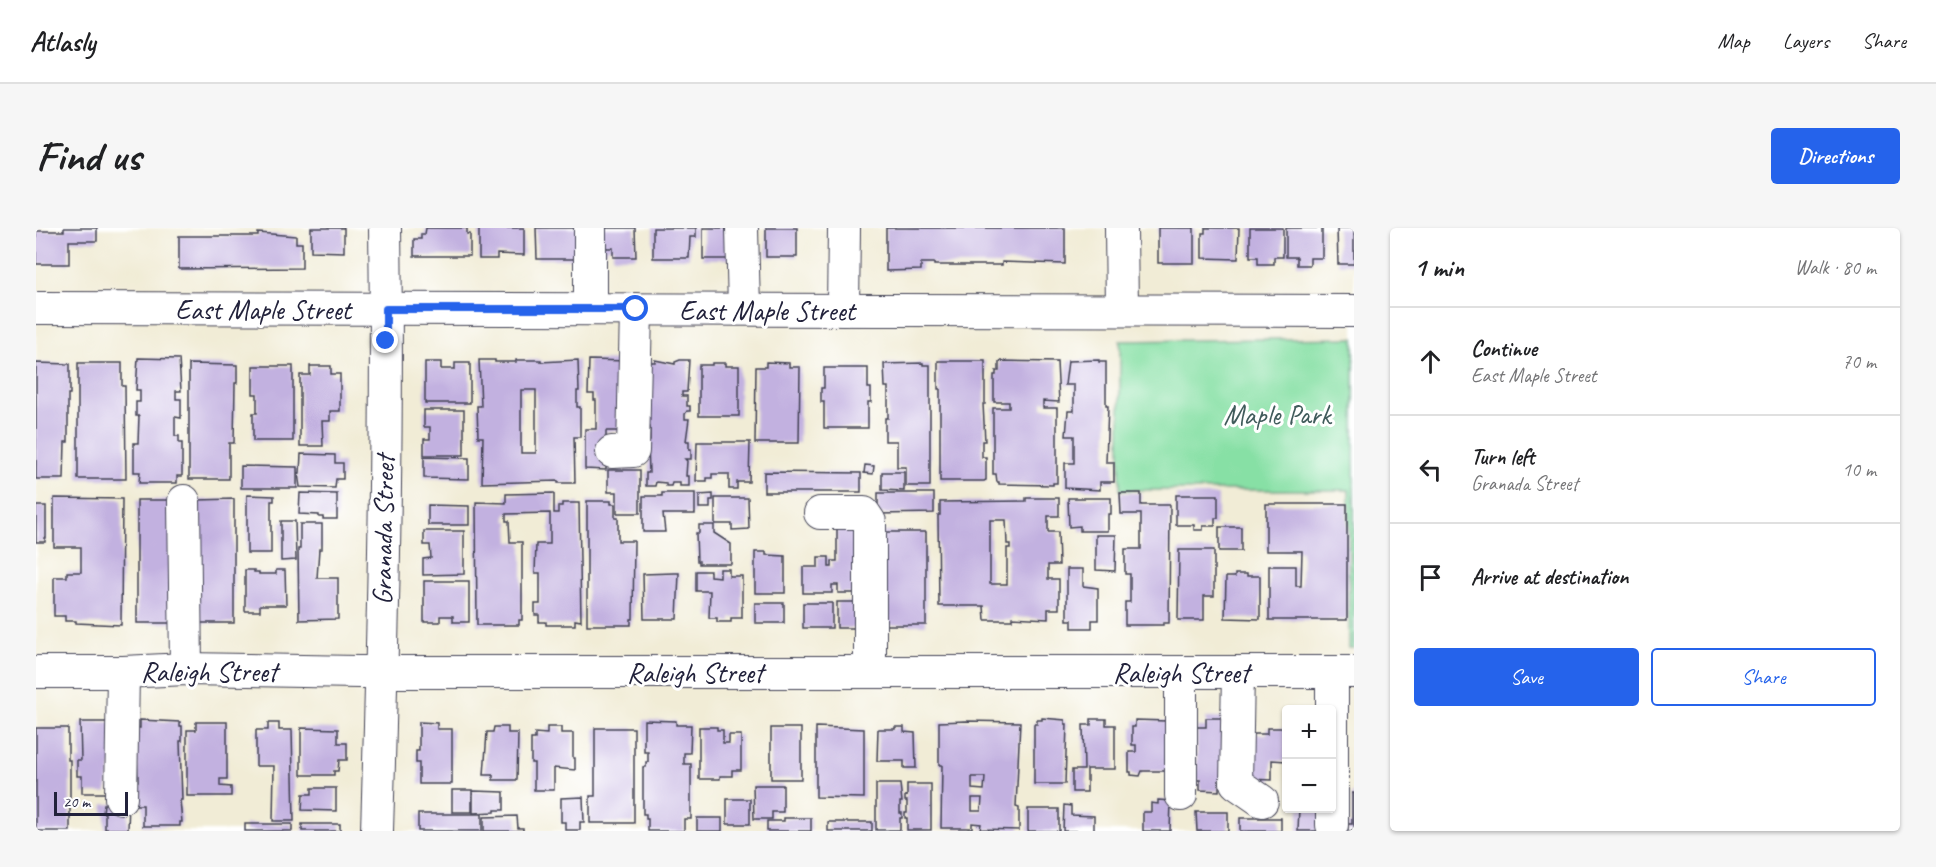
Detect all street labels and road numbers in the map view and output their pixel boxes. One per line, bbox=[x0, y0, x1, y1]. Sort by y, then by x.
street label: East Maple Street bbox=[175, 292, 354, 327]
street label: East Maple Street bbox=[679, 293, 858, 328]
street label: Granada Street bbox=[364, 451, 402, 605]
street label: Raleigh Street bbox=[141, 654, 281, 689]
street label: Raleigh Street bbox=[627, 655, 767, 690]
street label: Raleigh Street bbox=[1113, 655, 1253, 690]

